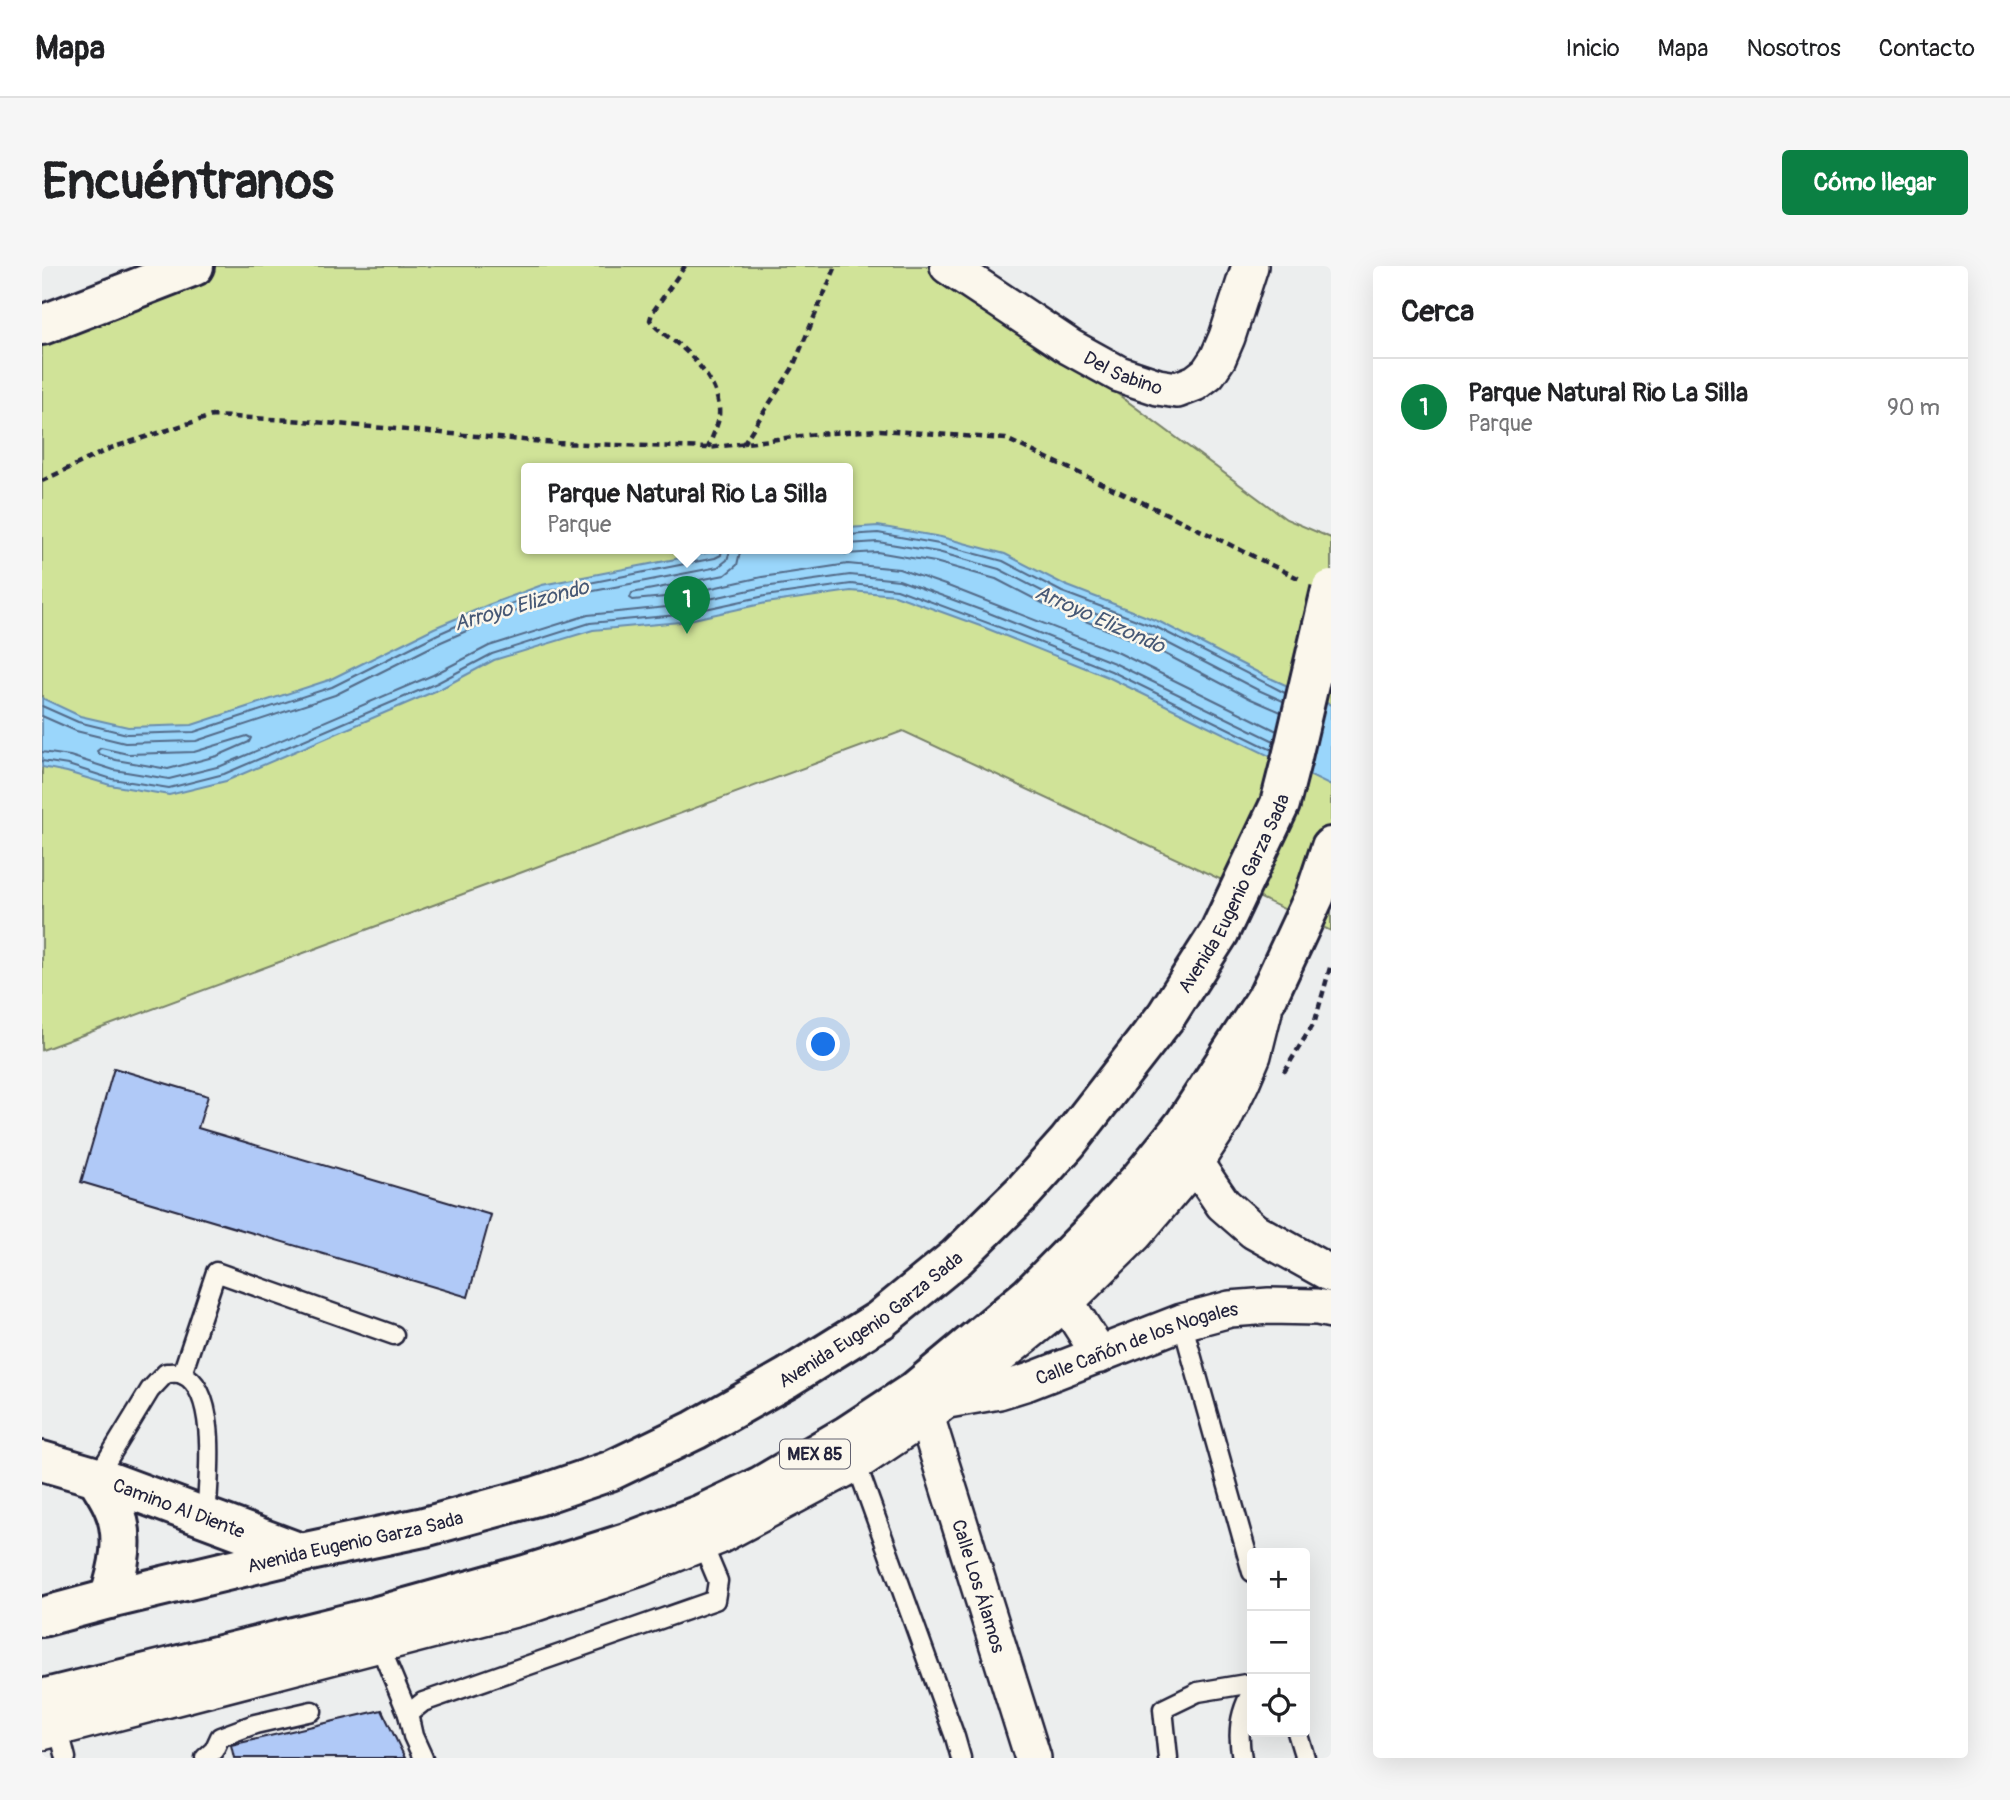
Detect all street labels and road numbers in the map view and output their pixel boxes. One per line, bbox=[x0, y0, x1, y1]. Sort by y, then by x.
street label: Del Sabino bbox=[1079, 346, 1166, 401]
street label: Avenida Eugenio Garza Sada bbox=[1173, 792, 1295, 998]
street label: Avenida Eugenio Garza Sada bbox=[774, 1246, 968, 1393]
street label: Calle Cañón de los Nogales bbox=[1032, 1297, 1239, 1391]
road number: MEX 85 bbox=[780, 1440, 850, 1469]
street label: Camino Al Diente bbox=[110, 1473, 249, 1544]
street label: Avenida Eugenio Garza Sada bbox=[245, 1506, 466, 1579]
street label: Calle Los Álamos bbox=[946, 1517, 1010, 1656]

